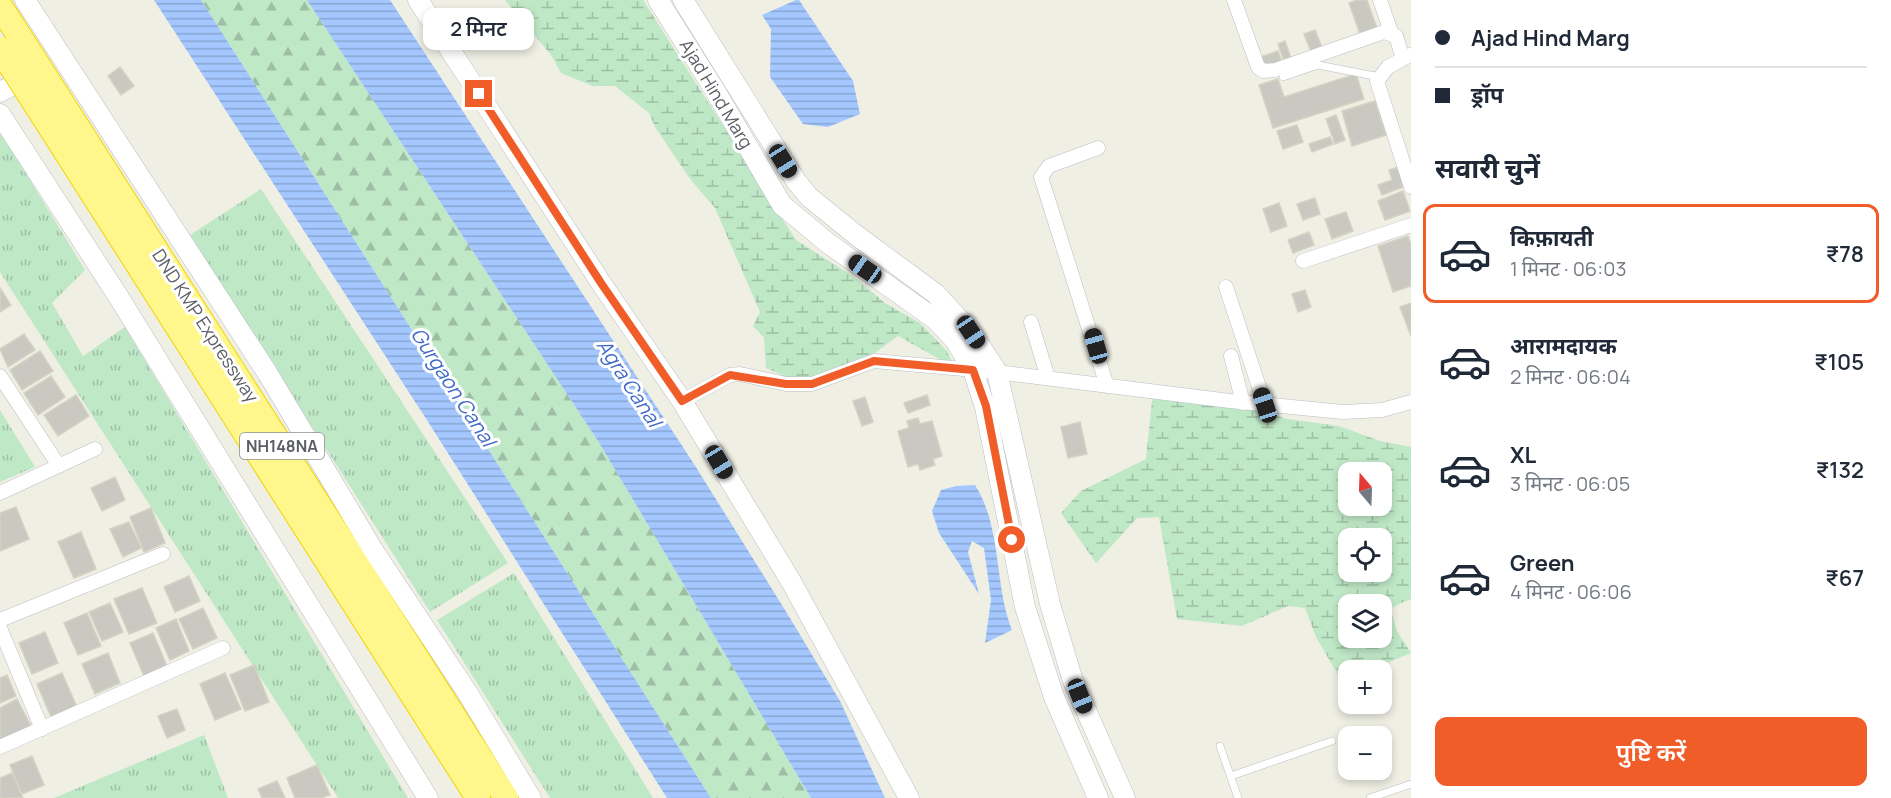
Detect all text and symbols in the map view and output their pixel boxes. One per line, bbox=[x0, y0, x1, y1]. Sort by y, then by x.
callout: 2 मिनट bbox=[424, 7, 534, 49]
text: 2 मिनट bbox=[450, 15, 507, 42]
text: Ajad Hind Marg bbox=[1471, 23, 1630, 53]
street label: Ajad Hind Marg bbox=[675, 34, 759, 153]
route end bbox=[465, 80, 492, 107]
text: ड्रॉप bbox=[1471, 80, 1504, 110]
car bbox=[766, 141, 800, 181]
text: सवारी चुनें bbox=[1435, 149, 1540, 186]
text: किफ़ायती bbox=[1510, 223, 1594, 253]
icon: car bbox=[1438, 227, 1492, 281]
text: ₹78 bbox=[1826, 239, 1864, 269]
street label: DND KMP Expressway bbox=[147, 244, 265, 407]
car bbox=[845, 251, 885, 287]
text: 1 मिनट · 06:03 bbox=[1510, 255, 1627, 282]
car bbox=[953, 312, 989, 352]
water label: Gurgaon Canal bbox=[405, 322, 503, 453]
car bbox=[1082, 326, 1110, 366]
text: आरामदायक bbox=[1510, 331, 1617, 361]
water label: Agra Canal bbox=[591, 334, 669, 434]
icon: car bbox=[1438, 335, 1492, 389]
text: ₹105 bbox=[1814, 347, 1864, 377]
text: 2 मिनट · 06:04 bbox=[1510, 363, 1631, 390]
car bbox=[1251, 385, 1279, 425]
road number: NH148NA bbox=[240, 433, 324, 459]
text: XL bbox=[1510, 440, 1536, 470]
car bbox=[702, 442, 736, 482]
icon: car bbox=[1438, 443, 1492, 497]
text: ₹132 bbox=[1816, 455, 1864, 485]
north arrow bbox=[1338, 462, 1392, 516]
map controls bbox=[1338, 462, 1392, 780]
text: 3 मिनट · 06:05 bbox=[1510, 470, 1630, 497]
route start bbox=[998, 526, 1025, 553]
button: locate bbox=[1338, 528, 1392, 582]
text: Green bbox=[1510, 548, 1575, 578]
icon: car bbox=[1438, 551, 1492, 605]
text: ₹67 bbox=[1825, 563, 1864, 593]
text: 4 मिनट · 06:06 bbox=[1510, 578, 1632, 605]
button: layers bbox=[1338, 594, 1392, 648]
button: + bbox=[1338, 660, 1392, 714]
car bbox=[1065, 676, 1095, 716]
button: पुष्टि करें bbox=[1435, 717, 1867, 786]
button: − bbox=[1338, 726, 1392, 780]

